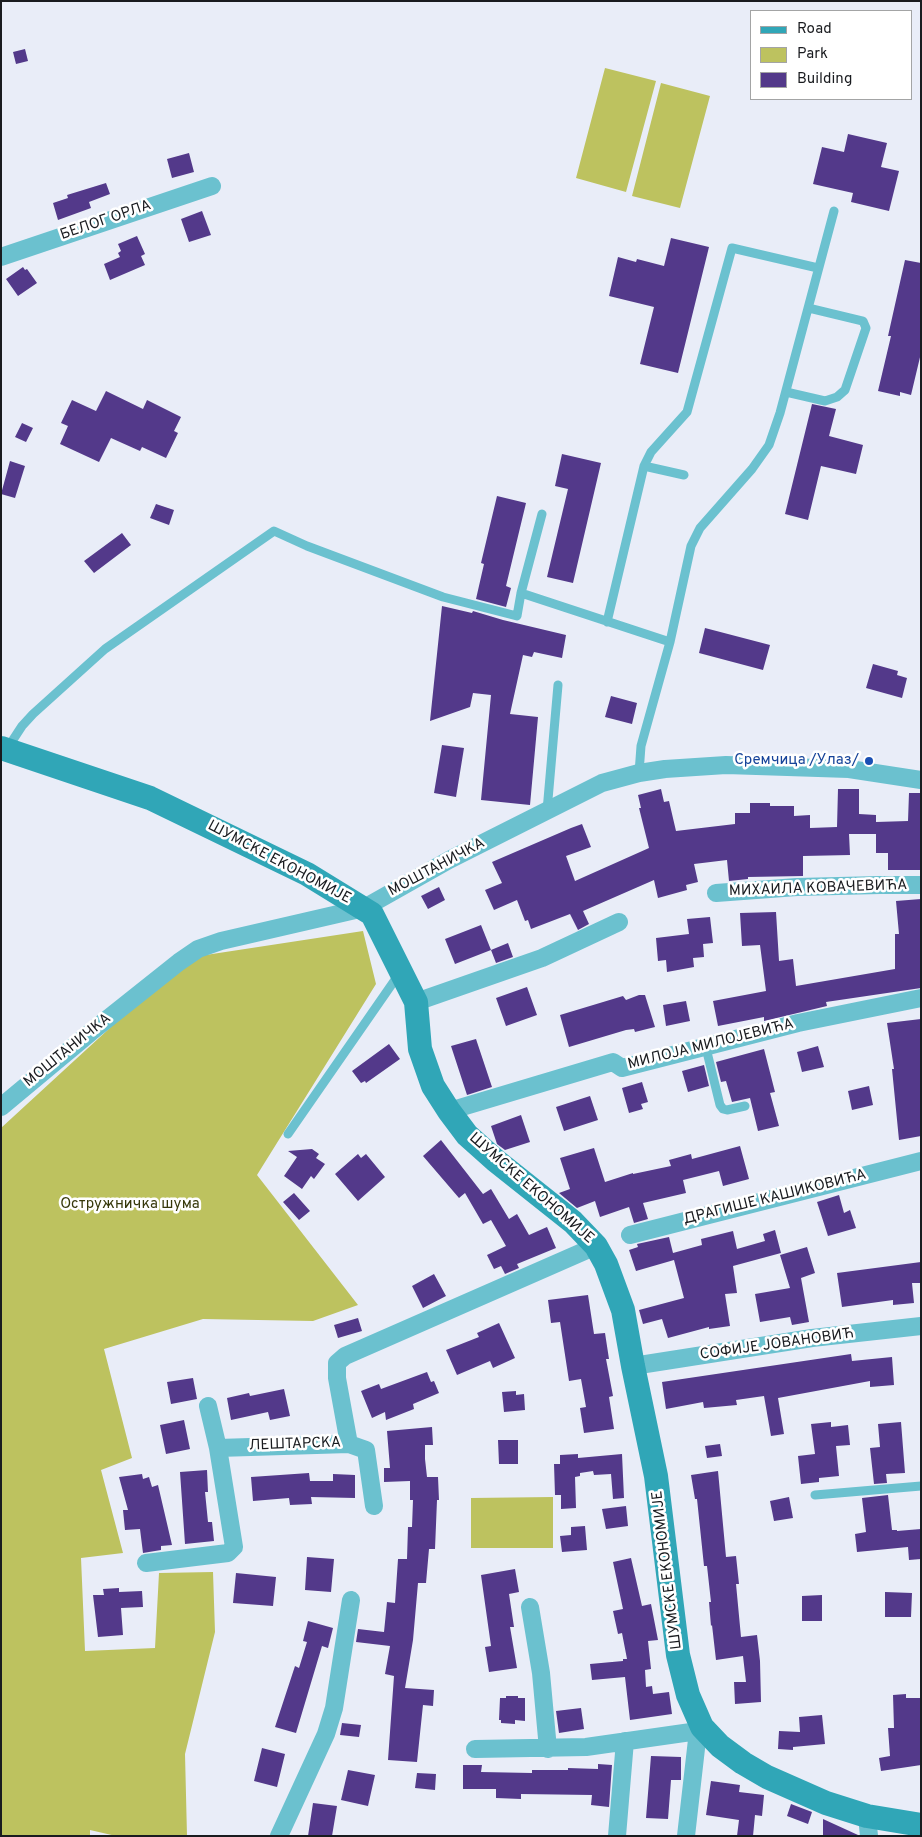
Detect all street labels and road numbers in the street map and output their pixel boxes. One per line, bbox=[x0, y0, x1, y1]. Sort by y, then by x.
street label: БЕЛОГ ОРЛА bbox=[58, 197, 154, 245]
street label: ШУМСКЕ ЕКОНОМИЈЕ bbox=[204, 818, 354, 908]
street label: МОШТАНИЧКА bbox=[386, 835, 488, 901]
street label: МИХАИЛА КОВАЧЕВИЋА bbox=[728, 877, 908, 901]
street label: МОШТАНИЧКА bbox=[21, 1010, 115, 1092]
street label: МИЛОЈА МИЛОЈЕВИЋА bbox=[626, 1016, 796, 1074]
street label: ШУМСКЕ ЕКОНОМИЈЕ bbox=[465, 1130, 597, 1248]
street label: ДРАГИШЕ КАШИКОВИЋА bbox=[682, 1167, 868, 1229]
street label: СОФИЈЕ ЈОВАНОВИЋ bbox=[699, 1325, 855, 1365]
street label: ЛЕШТАРСКА bbox=[249, 1434, 341, 1456]
street label: ШУМСКЕ ЕКОНОМИЈЕ bbox=[649, 1490, 687, 1650]

